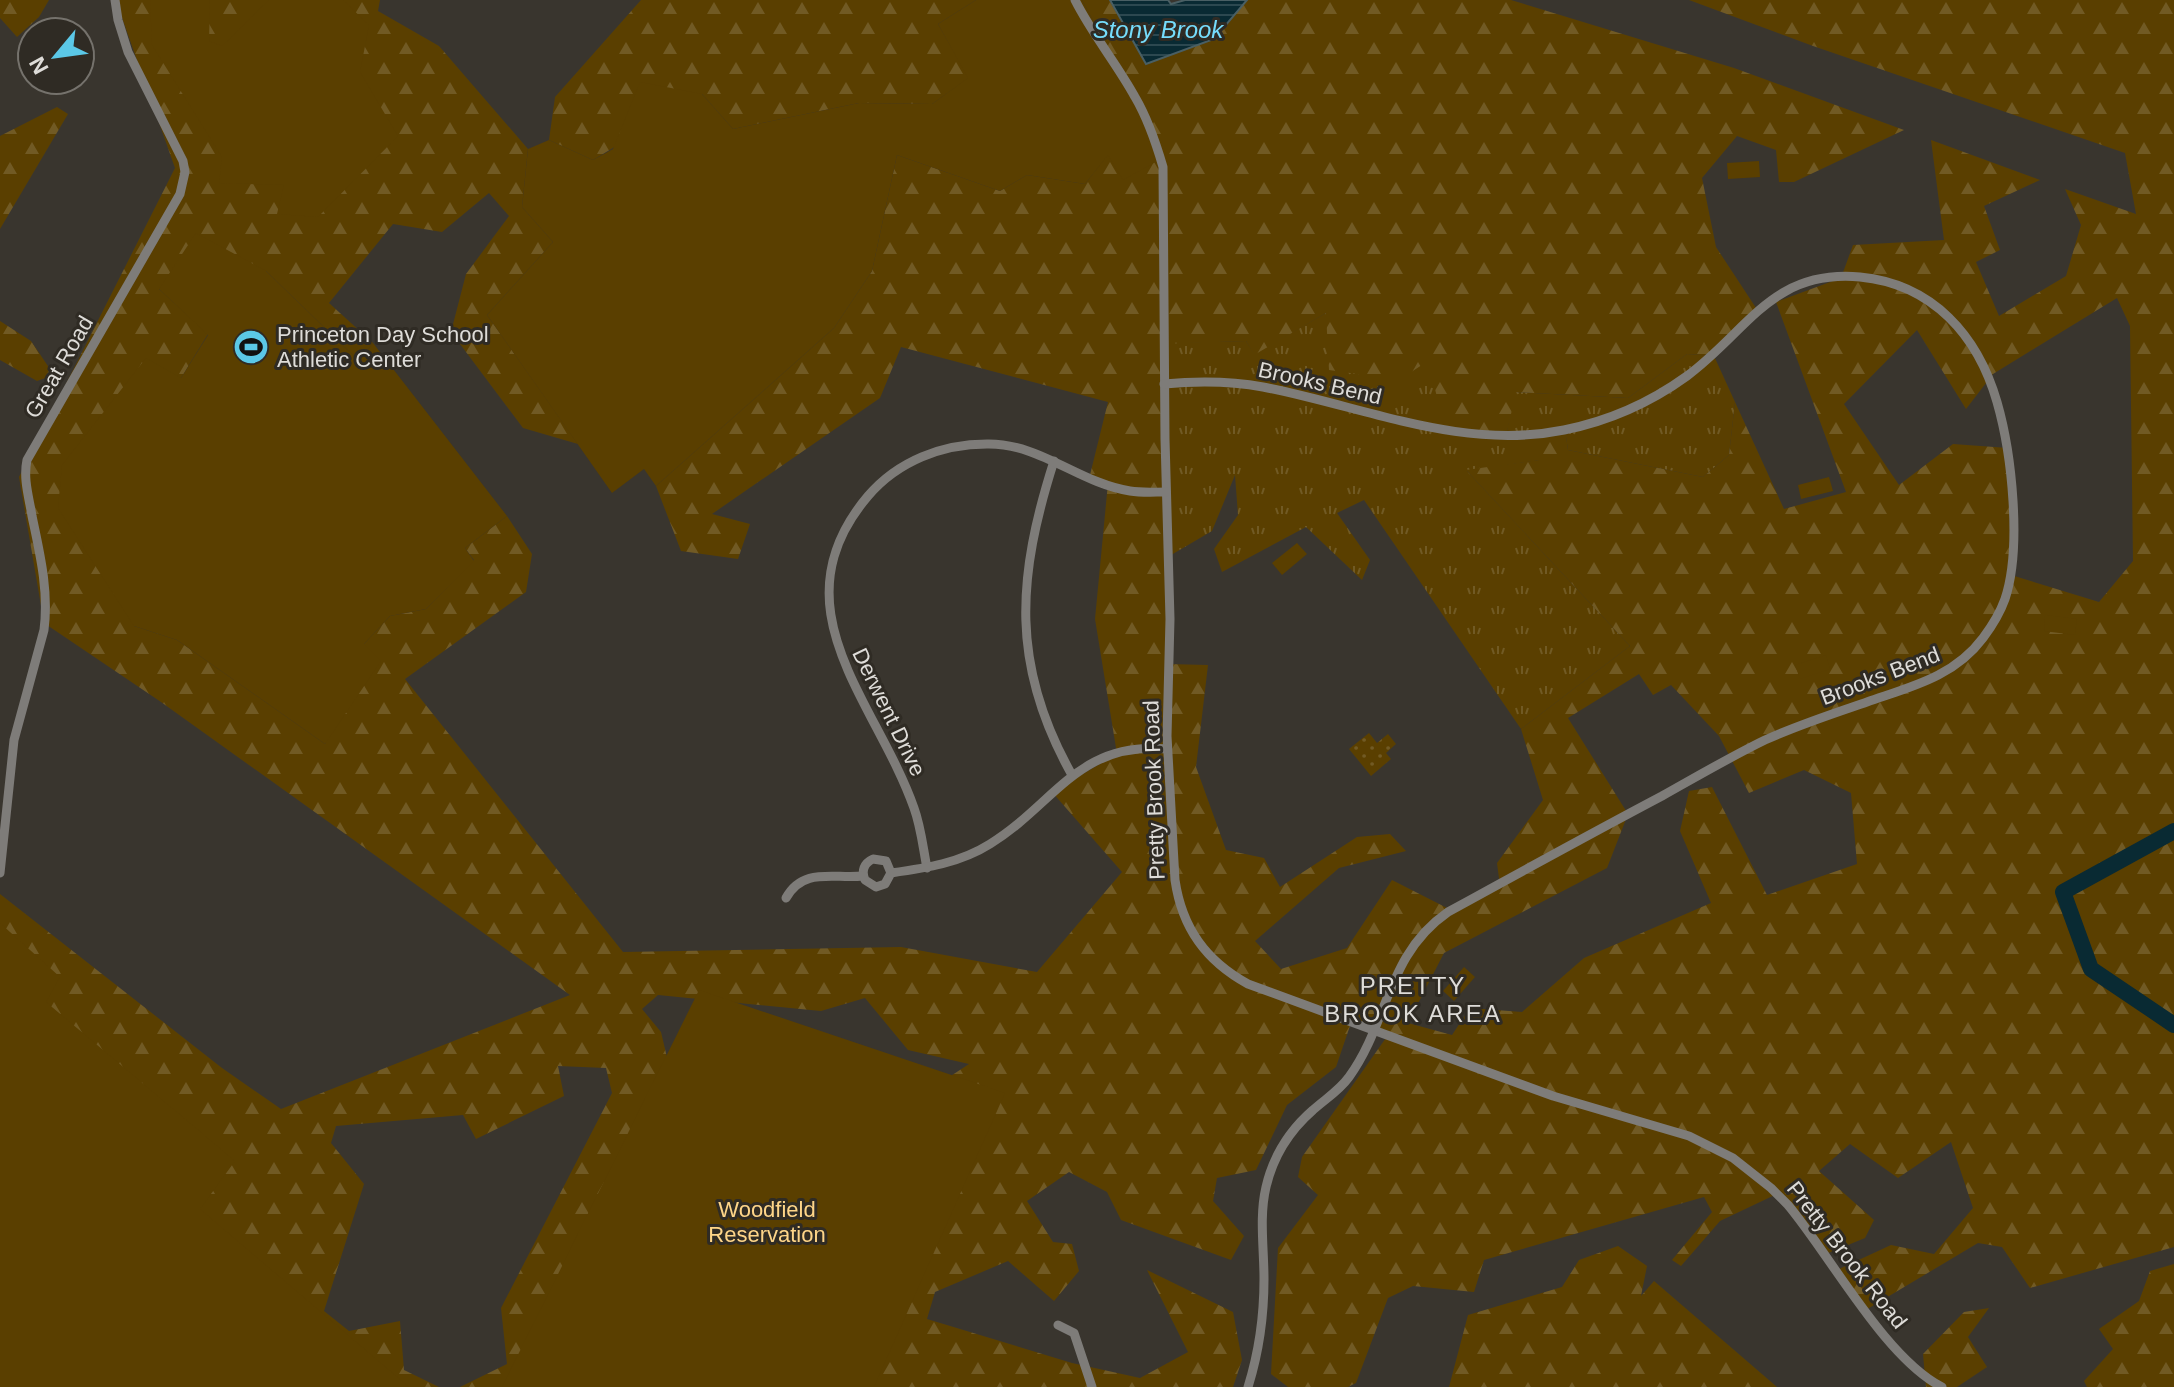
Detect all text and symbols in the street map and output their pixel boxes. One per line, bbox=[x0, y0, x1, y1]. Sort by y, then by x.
north arrow bbox=[16, 16, 96, 96]
water label: Stony Brook bbox=[1093, 16, 1225, 43]
text: N bbox=[24, 52, 54, 78]
street label: Great Road bbox=[20, 312, 98, 422]
place label: Princeton Day School Athletic Center bbox=[277, 322, 489, 372]
sports icon: Princeton Day School Athletic Center bbox=[232, 328, 270, 366]
street label: Brooks Bend bbox=[1256, 357, 1384, 409]
street label: Brooks Bend bbox=[1817, 642, 1943, 710]
street label: Derwent Drive bbox=[847, 644, 931, 780]
street label: Pretty Brook Road bbox=[1138, 700, 1170, 880]
district label: PRETTY BROOK AREA bbox=[1324, 972, 1502, 1027]
street label: Pretty Brook Road bbox=[1782, 1176, 1912, 1334]
park label: Woodfield Reservation bbox=[708, 1197, 826, 1247]

